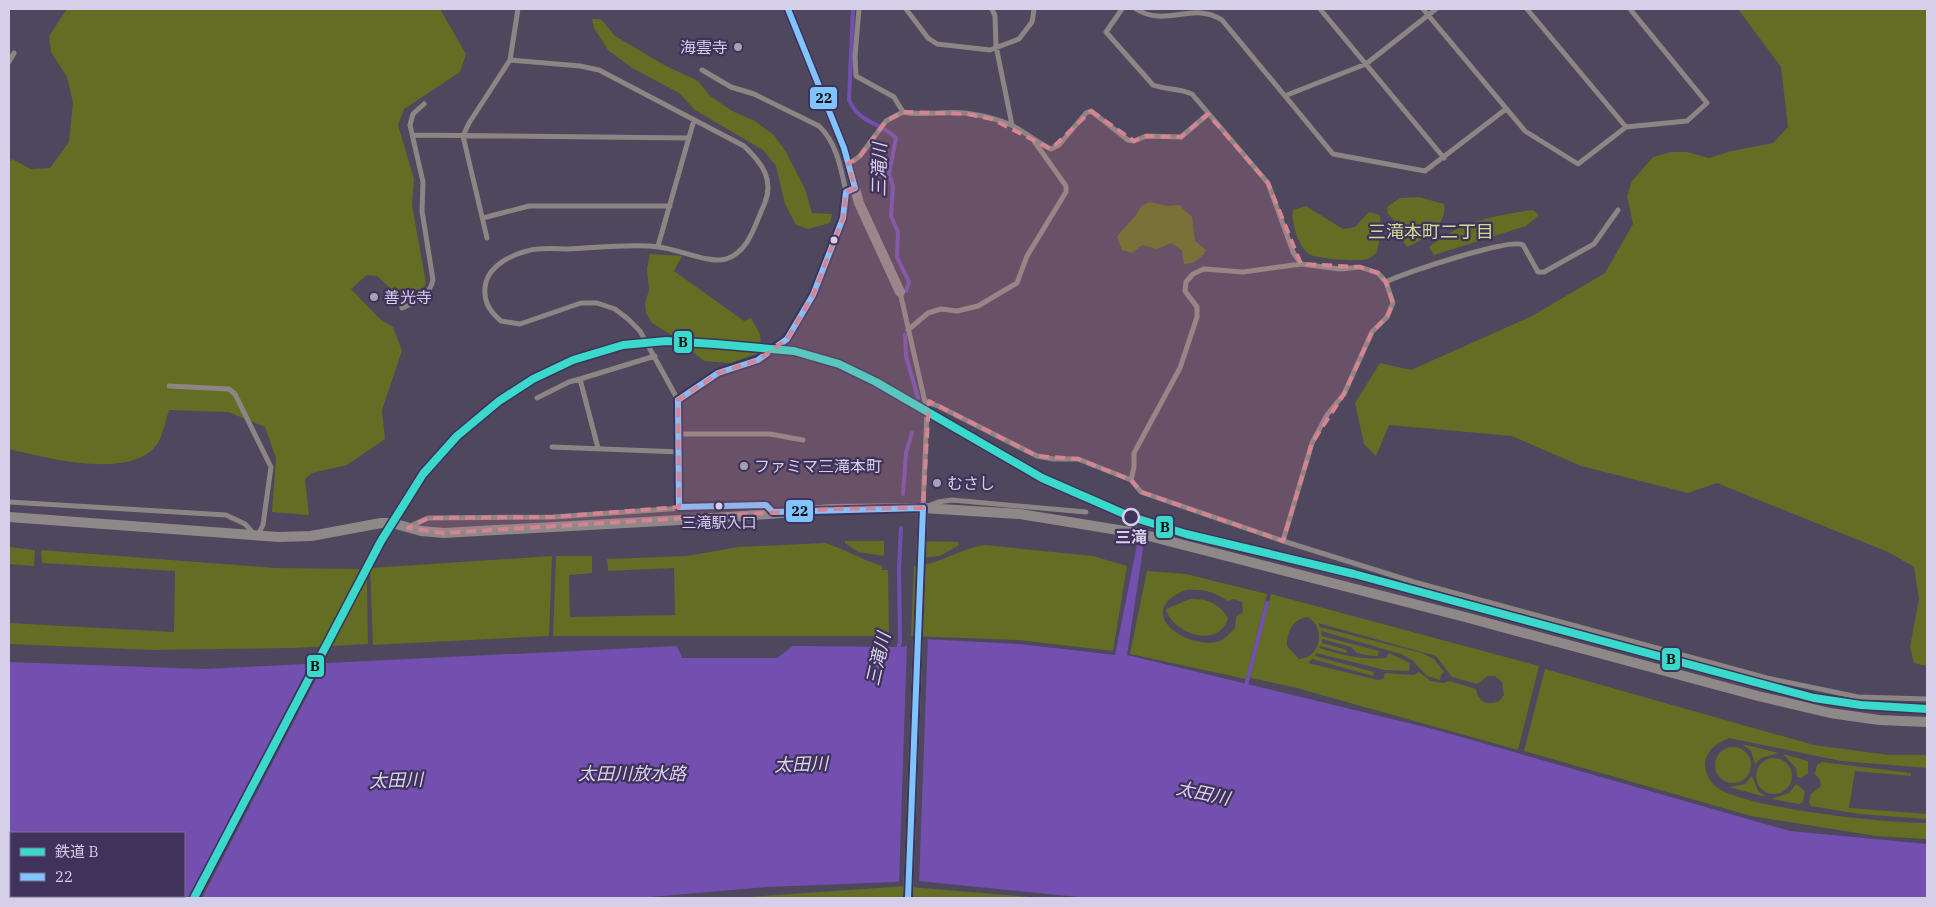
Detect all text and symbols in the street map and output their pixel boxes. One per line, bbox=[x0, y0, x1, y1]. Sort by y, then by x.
place label: 海雲寺 bbox=[680, 37, 728, 57]
marker: 海雲寺 bbox=[732, 41, 744, 53]
line badge: 22 bbox=[809, 86, 838, 110]
text: 22 bbox=[816, 89, 832, 107]
water label: 三滝川 bbox=[867, 141, 891, 197]
district label: 三滝本町二丁目 bbox=[1368, 220, 1494, 243]
unlabelled marker bbox=[829, 235, 839, 245]
place label: 善光寺 bbox=[384, 287, 432, 307]
marker: 善光寺 bbox=[368, 291, 380, 303]
line badge: B bbox=[673, 330, 693, 354]
text: B bbox=[678, 333, 688, 351]
place label: ファミマ三滝本町 bbox=[754, 456, 882, 476]
marker: ファミマ三滝本町 bbox=[738, 460, 750, 472]
place label: むさし bbox=[947, 473, 995, 493]
marker: むさし bbox=[931, 477, 943, 489]
line badge: 22 bbox=[785, 499, 814, 523]
marker: 三滝駅入口 bbox=[714, 501, 724, 511]
text: 22 bbox=[792, 502, 808, 520]
marker: 三滝 bbox=[1122, 508, 1140, 526]
place label: 三滝駅入口 bbox=[681, 513, 757, 532]
line badge: B bbox=[1155, 515, 1174, 539]
text: B bbox=[1160, 518, 1170, 536]
place label: 三滝 bbox=[1115, 527, 1147, 547]
water label: 三滝川 bbox=[861, 628, 896, 688]
line badge: B bbox=[1661, 647, 1681, 671]
text: B bbox=[1666, 650, 1676, 668]
line badge: B bbox=[306, 654, 325, 678]
text: B bbox=[310, 657, 320, 675]
water label: 太田川 bbox=[774, 751, 830, 776]
water label: 太田川放水路 bbox=[578, 762, 688, 785]
water label: 太田川 bbox=[369, 767, 425, 792]
water label: 太田川 bbox=[1174, 776, 1234, 810]
legend bbox=[10, 832, 185, 897]
text: 鉄道 B bbox=[55, 842, 99, 861]
text: 22 bbox=[55, 867, 73, 886]

